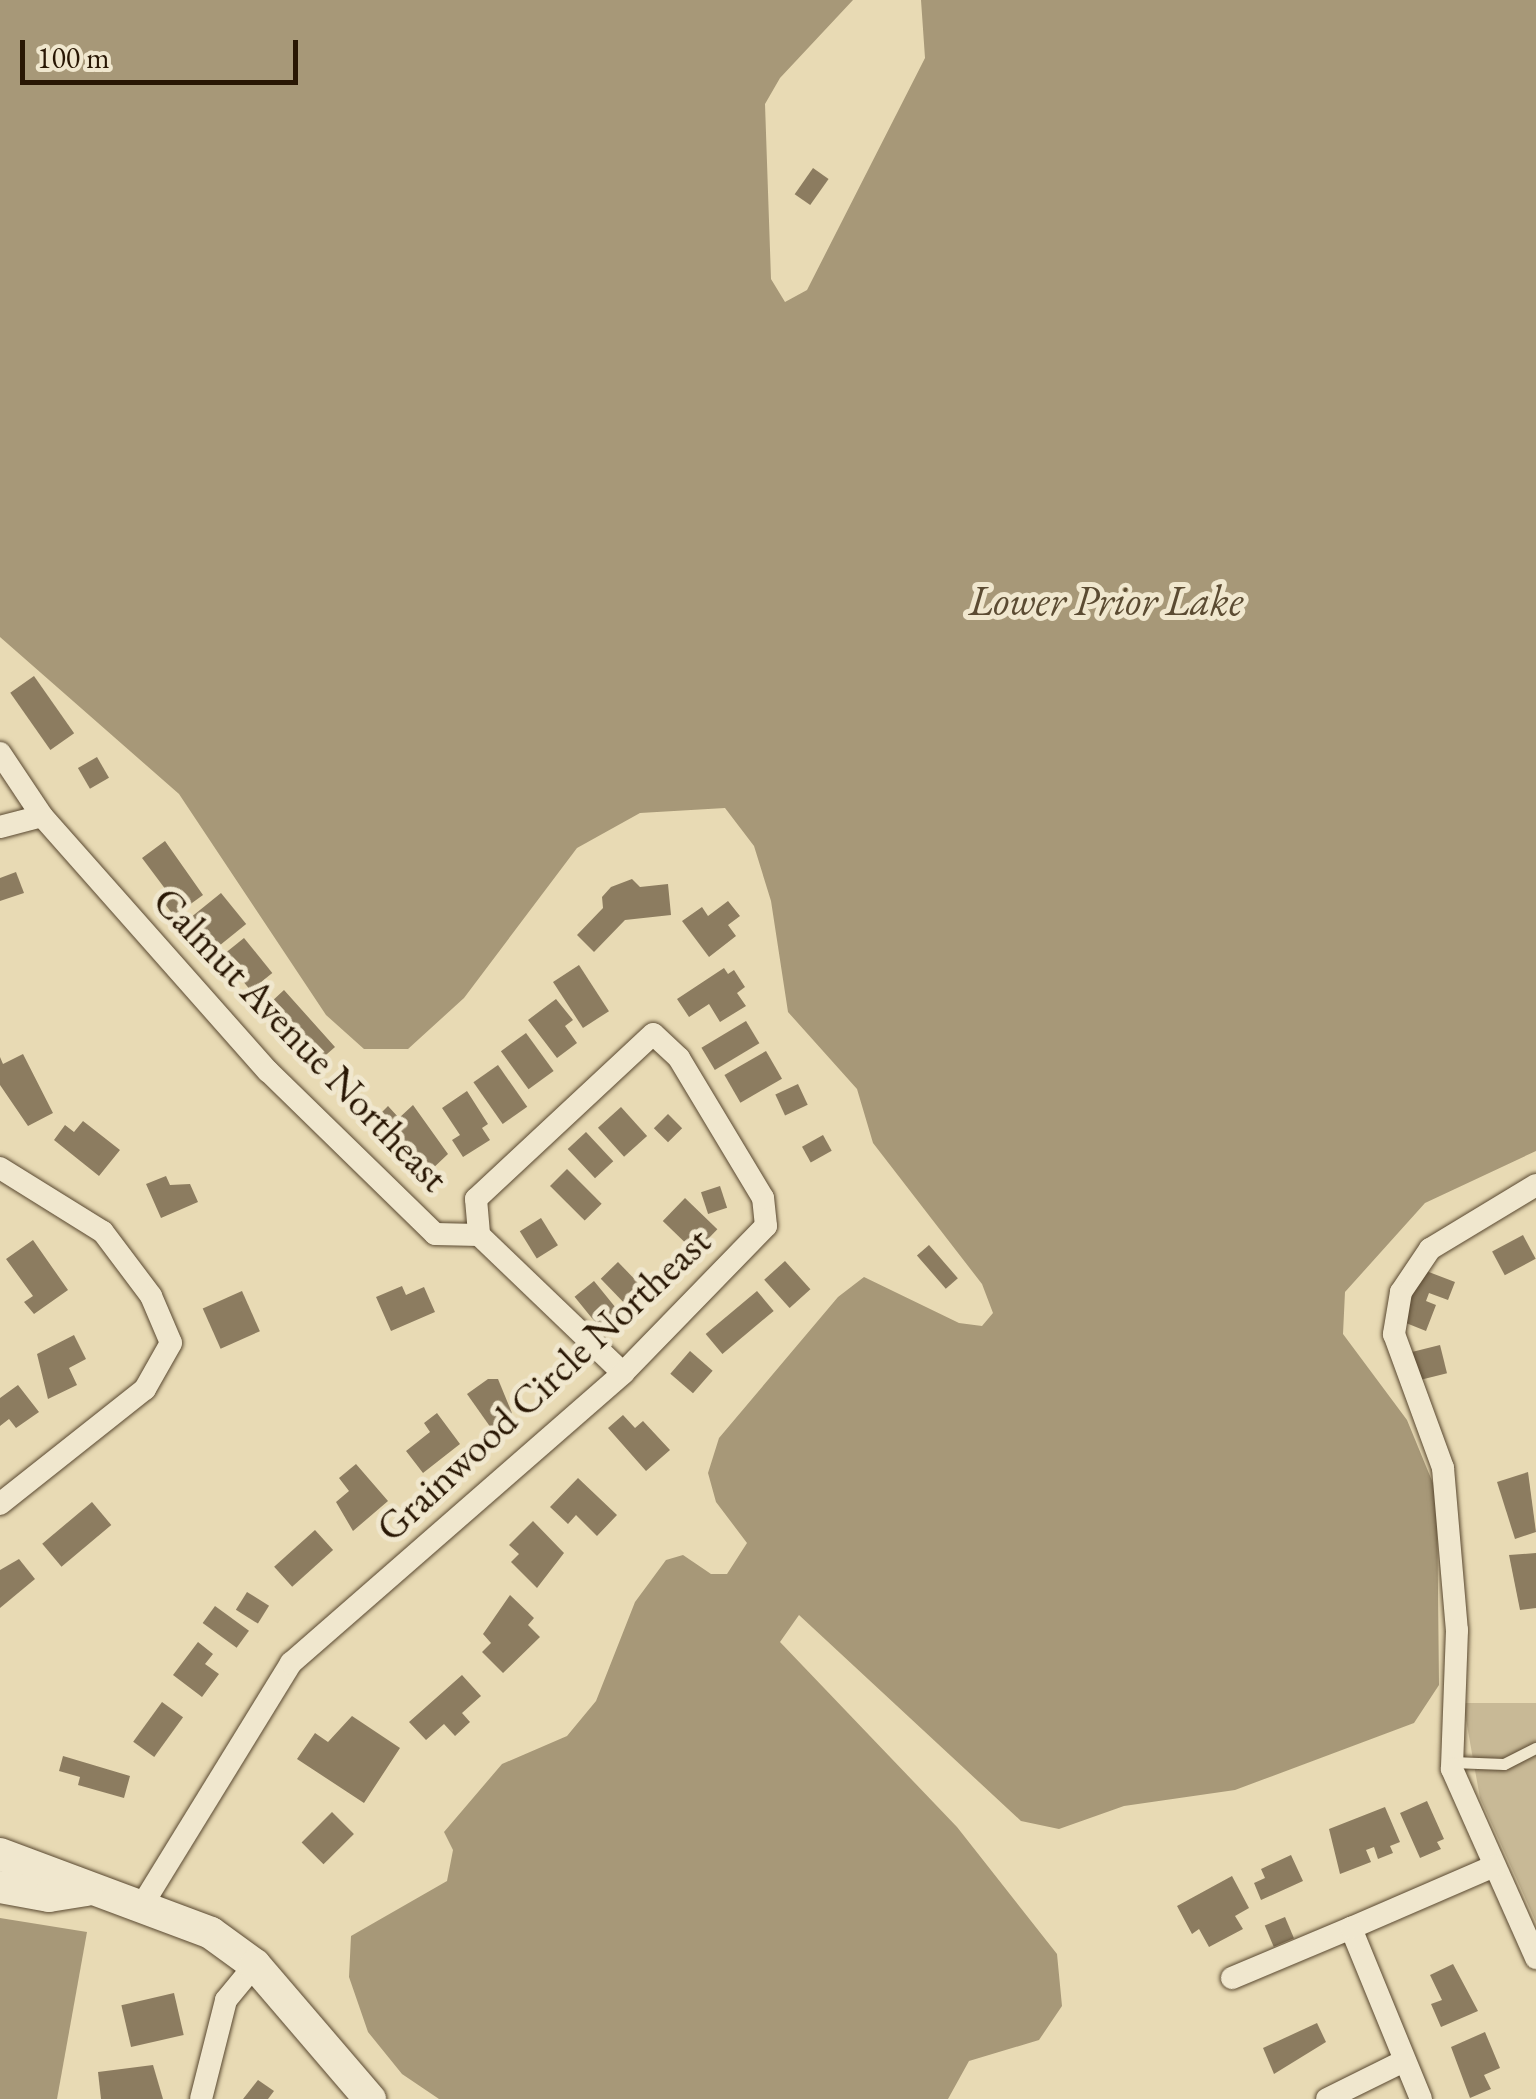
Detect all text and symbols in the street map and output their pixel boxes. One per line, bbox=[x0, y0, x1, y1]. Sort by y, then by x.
scale bar bbox=[25, 20, 302, 82]
text: 100 m bbox=[37, 38, 110, 77]
water label: Lower Prior Lake bbox=[969, 576, 1243, 626]
street label: Calmut Avenue Northeast bbox=[143, 877, 459, 1201]
street label: Grainwood Circle Northeast bbox=[366, 1217, 720, 1551]

